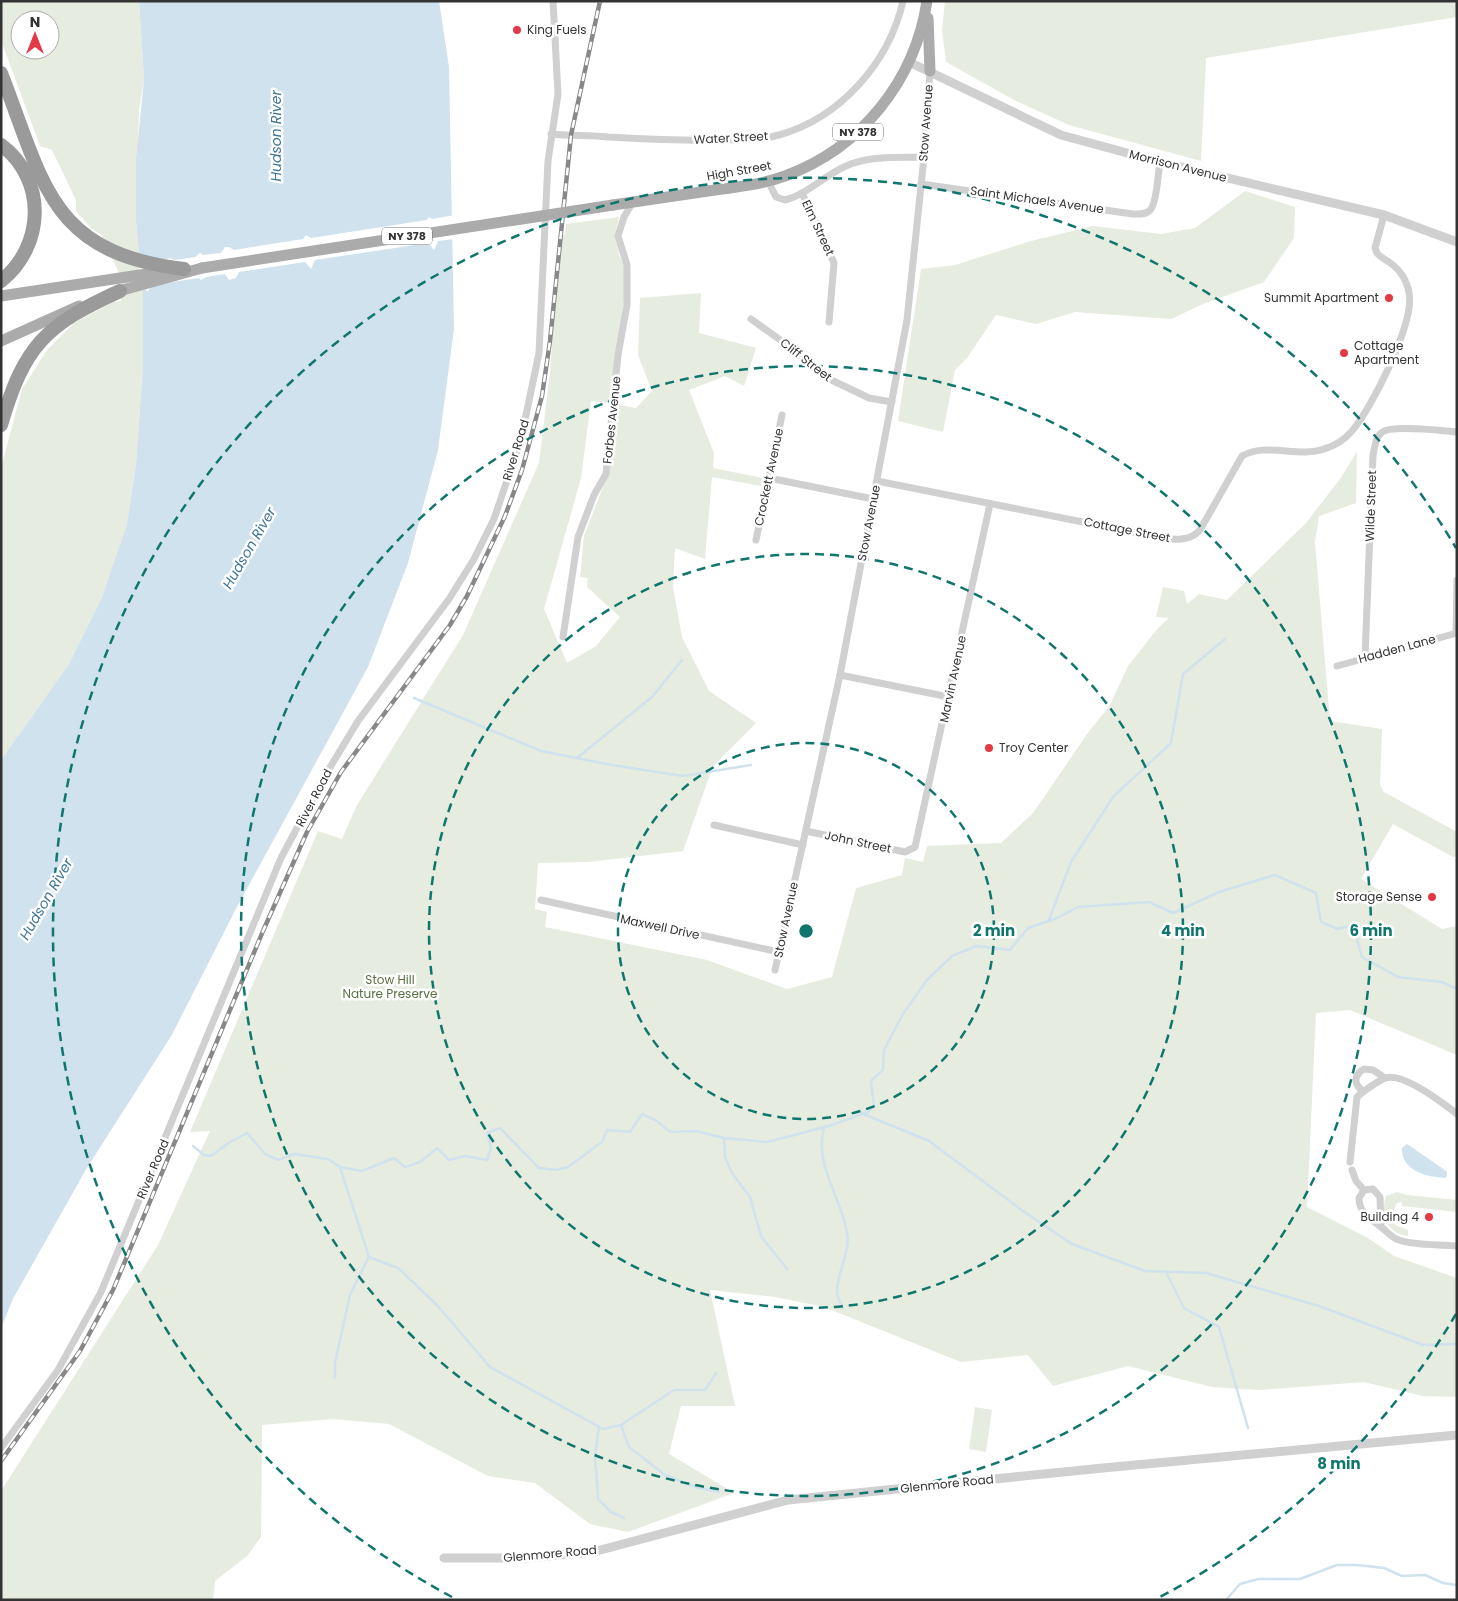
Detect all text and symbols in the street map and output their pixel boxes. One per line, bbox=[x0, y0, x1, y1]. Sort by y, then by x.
north arrow bbox=[10, 10, 60, 60]
text: N bbox=[30, 12, 40, 32]
place label: King Fuels bbox=[527, 21, 587, 38]
marker: King Fuels bbox=[511, 24, 523, 36]
street label: Stow Avenue bbox=[914, 84, 937, 162]
water label: Hudson River bbox=[266, 90, 286, 182]
road number: NY 378 bbox=[833, 124, 883, 140]
street label: Water Street bbox=[693, 127, 769, 148]
street label: Morrison Avenue bbox=[1128, 145, 1229, 186]
street label: High Street bbox=[705, 156, 773, 185]
street label: Saint Michaels Avenue bbox=[969, 182, 1105, 217]
street label: Elm Street bbox=[798, 197, 839, 258]
road number: NY 378 bbox=[382, 228, 432, 245]
place label: Summit Apartment bbox=[1264, 289, 1379, 306]
marker: Summit Apartment bbox=[1383, 292, 1395, 304]
street label: Cliff Street bbox=[777, 334, 836, 385]
place label: Cottage Apartment bbox=[1354, 337, 1419, 368]
marker: Cottage Apartment bbox=[1338, 347, 1350, 359]
street label: Forbes Avenue bbox=[598, 375, 625, 465]
street label: River Road bbox=[498, 417, 533, 483]
street label: Crockett Avenue bbox=[750, 427, 787, 527]
street label: Wilde Street bbox=[1361, 470, 1380, 542]
street label: Stow Avenue bbox=[853, 483, 884, 562]
water label: Hudson River bbox=[218, 503, 281, 592]
street label: Cottage Street bbox=[1082, 513, 1172, 546]
street label: Hadden Lane bbox=[1356, 630, 1437, 667]
street label: Marvin Avenue bbox=[935, 634, 970, 724]
place label: Troy Center bbox=[999, 739, 1069, 756]
marker: Troy Center bbox=[983, 742, 995, 754]
street label: River Road bbox=[291, 766, 336, 830]
street label: John Street bbox=[823, 826, 893, 857]
water label: Hudson River bbox=[15, 854, 78, 943]
street label: Stow Avenue bbox=[769, 880, 802, 959]
place label: Storage Sense bbox=[1336, 888, 1422, 905]
marker: Storage Sense bbox=[1426, 891, 1438, 903]
street label: Maxwell Drive bbox=[619, 910, 701, 943]
text: 2 min bbox=[973, 920, 1015, 941]
text: 4 min bbox=[1161, 920, 1205, 941]
text: 6 min bbox=[1349, 920, 1393, 941]
centre of rings bbox=[797, 922, 815, 940]
park label: Stow Hill Nature Preserve bbox=[343, 971, 437, 1002]
street label: River Road bbox=[132, 1136, 173, 1201]
place label: Building 4 bbox=[1360, 1208, 1419, 1225]
marker: Building 4 bbox=[1423, 1211, 1435, 1223]
text: 8 min bbox=[1317, 1453, 1361, 1474]
street label: Glenmore Road bbox=[899, 1470, 994, 1497]
street label: Glenmore Road bbox=[503, 1541, 597, 1566]

